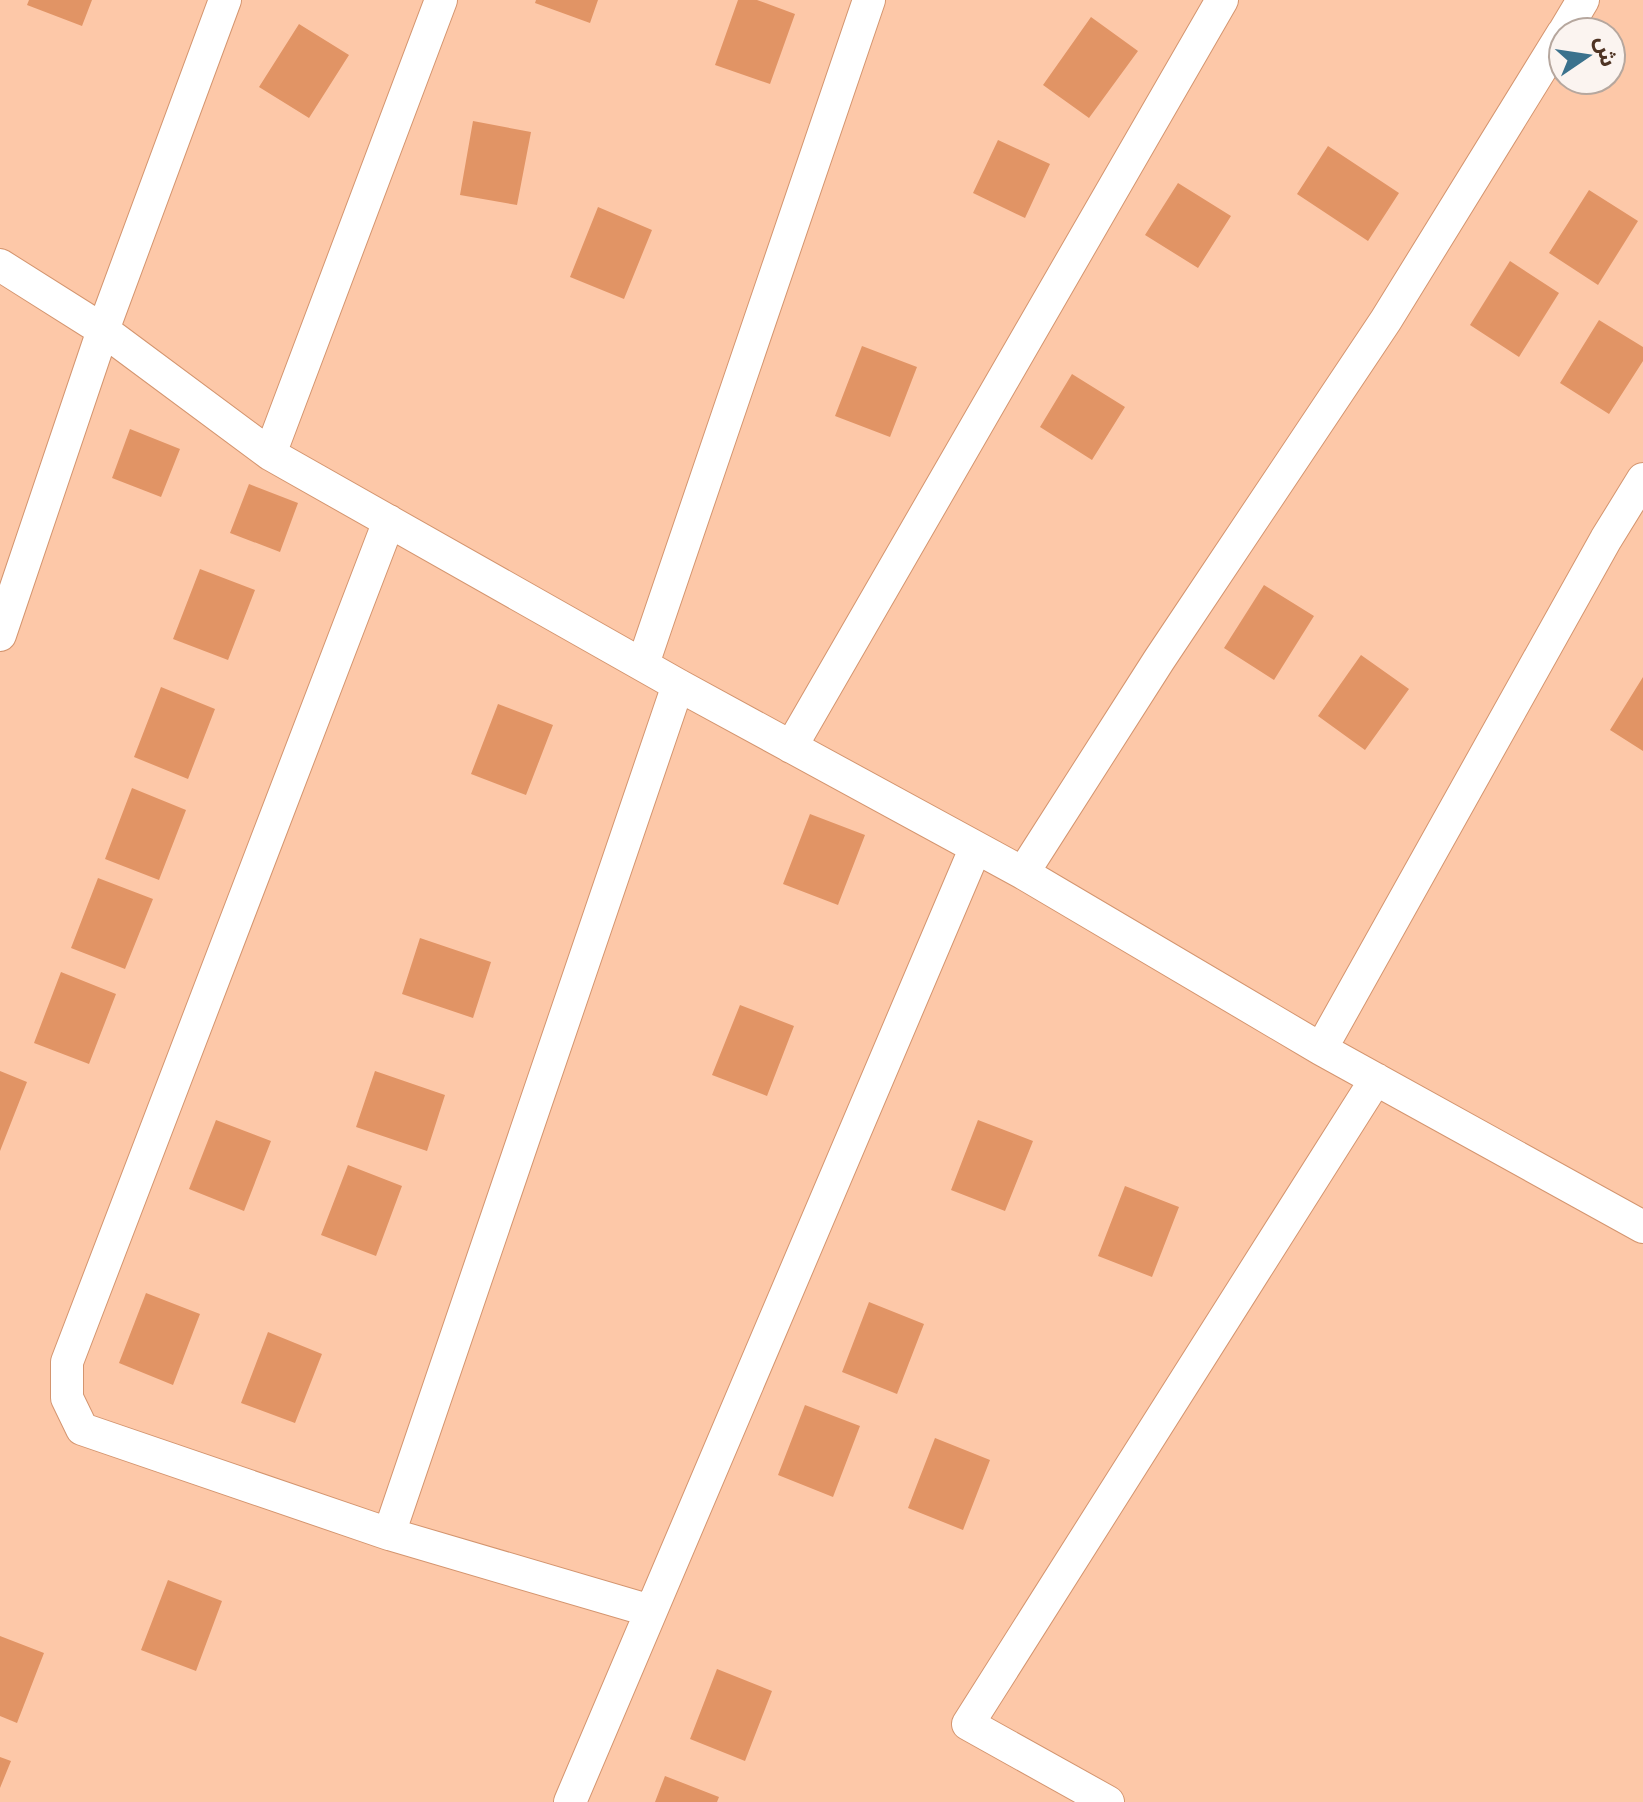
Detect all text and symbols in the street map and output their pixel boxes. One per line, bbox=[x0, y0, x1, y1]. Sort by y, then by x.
north arrow bbox=[1547, 16, 1627, 96]
text: ش bbox=[1589, 34, 1624, 69]

